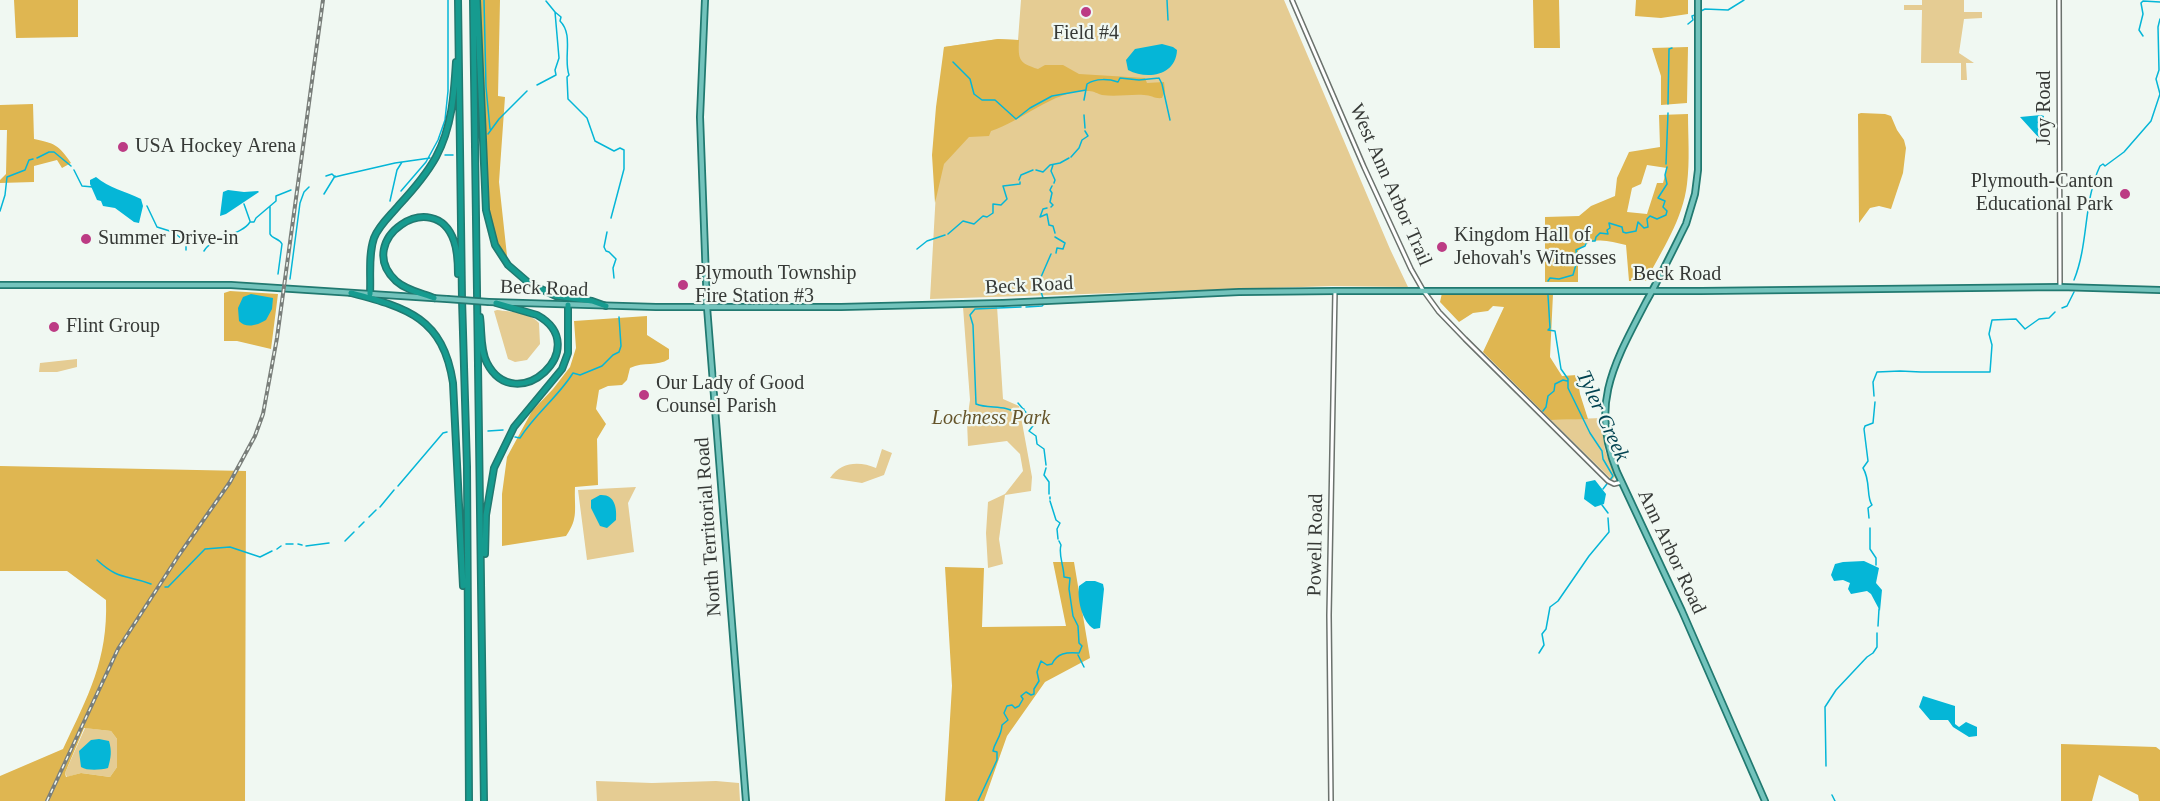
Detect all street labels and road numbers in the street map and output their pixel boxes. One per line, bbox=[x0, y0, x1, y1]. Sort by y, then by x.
street label: Joy Road bbox=[2033, 70, 2057, 146]
street label: West Ann Arbor Trail bbox=[1343, 100, 1437, 270]
street label: Beck Road bbox=[1633, 263, 1721, 287]
street label: Beck Road bbox=[984, 272, 1074, 300]
street label: Beck Road bbox=[499, 275, 589, 303]
street label: North Territorial Road bbox=[691, 437, 727, 617]
street label: Ann Arbor Road bbox=[1632, 486, 1710, 618]
street label: Powell Road bbox=[1303, 493, 1329, 597]

